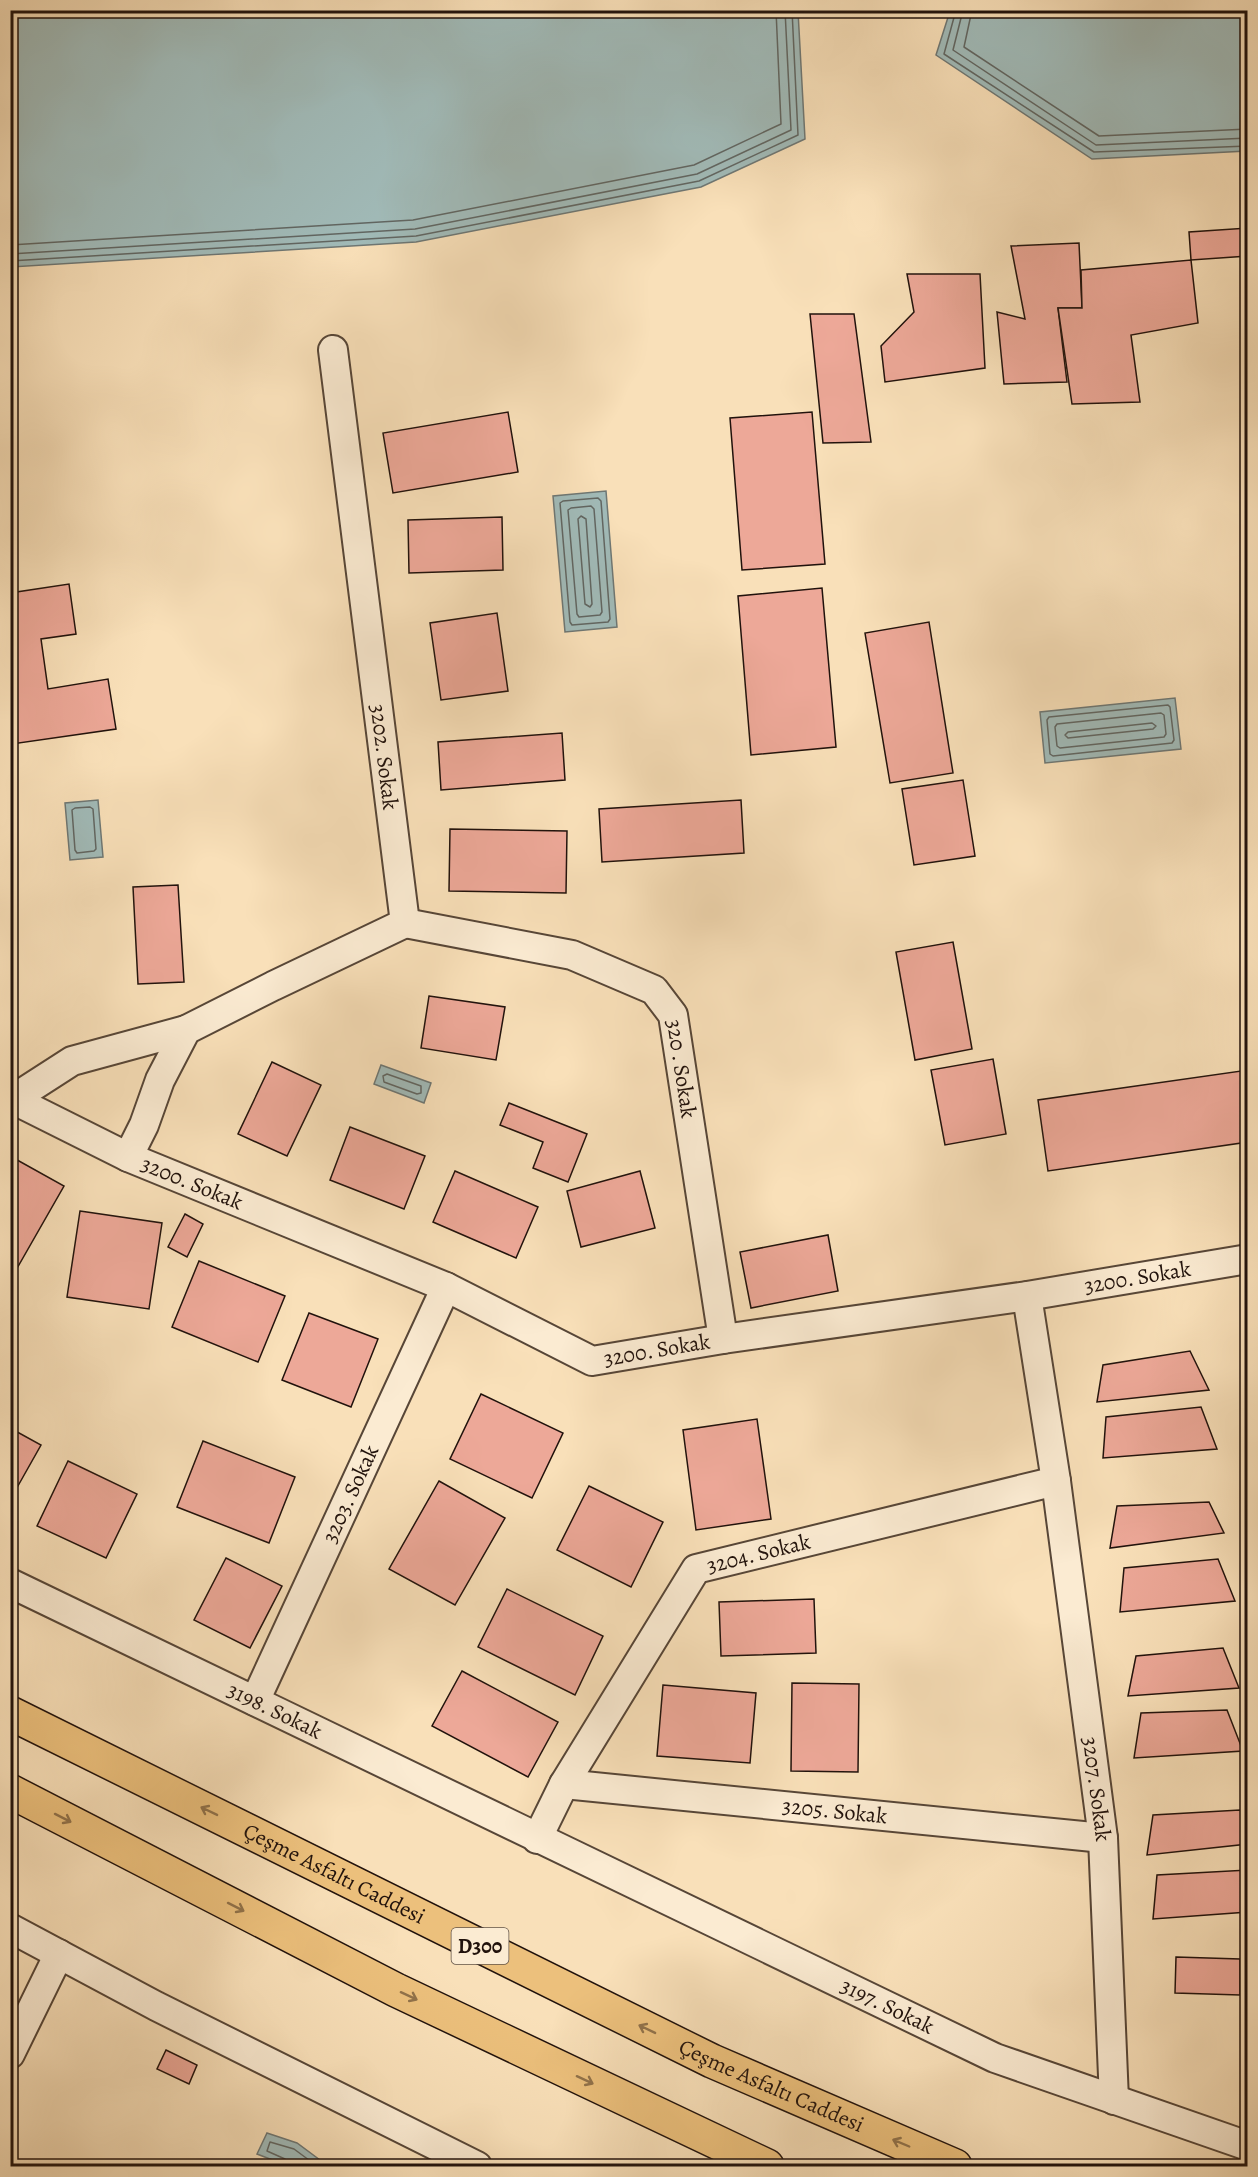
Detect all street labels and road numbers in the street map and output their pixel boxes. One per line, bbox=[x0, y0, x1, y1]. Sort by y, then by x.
street label: 3202. Sokak bbox=[363, 702, 405, 812]
street label: 320 . Sokak bbox=[659, 1017, 704, 1120]
street label: 3200. Sokak bbox=[136, 1149, 247, 1217]
street label: 3200. Sokak bbox=[1082, 1254, 1193, 1301]
street label: 3200. Sokak bbox=[601, 1326, 713, 1374]
street label: 3203. Sokak bbox=[315, 1440, 386, 1548]
street label: 3204. Sokak bbox=[704, 1527, 814, 1581]
street label: 3198. Sokak bbox=[222, 1675, 327, 1746]
street label: 3207. Sokak bbox=[1075, 1735, 1118, 1843]
street label: 3205. Sokak bbox=[781, 1791, 889, 1831]
street label: Çeşme Asfaltı Caddesi bbox=[238, 1816, 430, 1932]
road number: D300 bbox=[452, 1928, 508, 1964]
street label: 3197. Sokak bbox=[836, 1971, 939, 2041]
street label: Çeşme Asfaltı Caddesi bbox=[674, 2032, 869, 2140]

